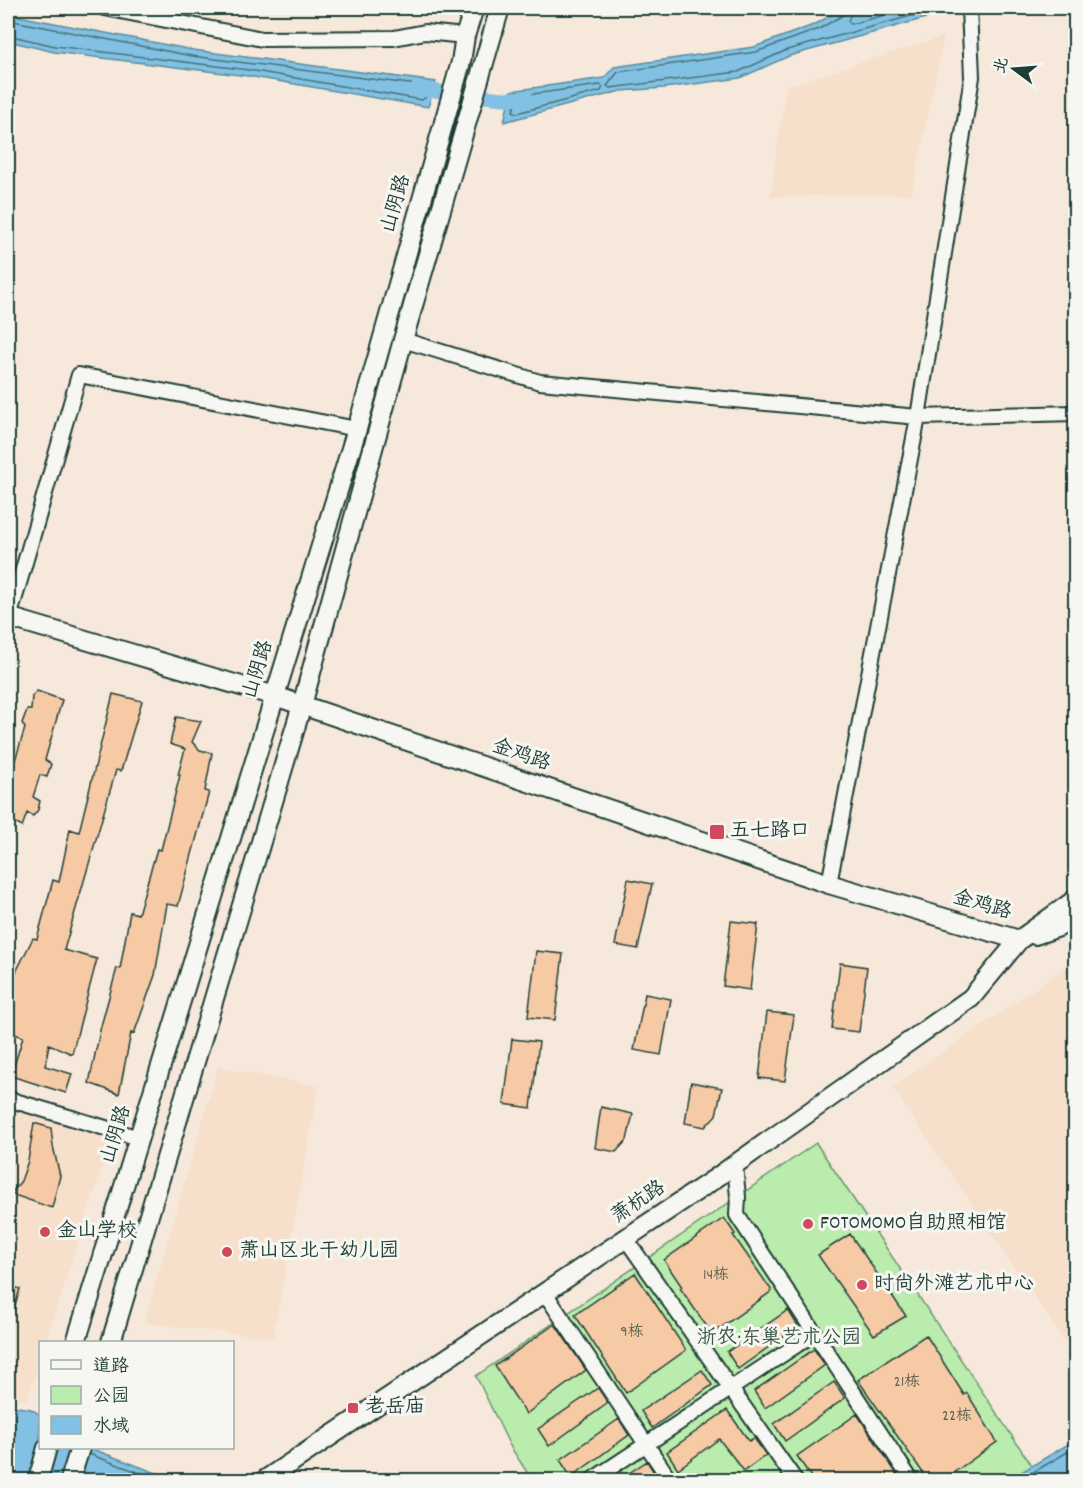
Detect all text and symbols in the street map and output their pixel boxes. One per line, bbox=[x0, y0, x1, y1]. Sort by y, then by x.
north arrow bbox=[984, 39, 1044, 99]
text: 北 bbox=[989, 55, 1015, 76]
street label: 山阴路 bbox=[375, 170, 419, 237]
street label: 山阴路 bbox=[237, 636, 281, 703]
street label: 金鸡路 bbox=[488, 733, 555, 779]
place label: 五七路口 bbox=[730, 818, 810, 846]
marker: 五七路口 bbox=[708, 823, 726, 841]
street label: 金鸡路 bbox=[949, 884, 1016, 928]
street label: 山阴路 bbox=[95, 1101, 139, 1168]
street label: 萧杭路 bbox=[606, 1174, 673, 1231]
place label: FOTOMOMO自助照相馆 bbox=[820, 1210, 1006, 1238]
marker: FOTOMOMO自助照相馆 bbox=[801, 1217, 815, 1231]
place label: 金山学校 bbox=[57, 1218, 137, 1246]
marker: 金山学校 bbox=[38, 1225, 52, 1239]
place label: 萧山区北干幼儿园 bbox=[239, 1238, 399, 1266]
marker: 萧山区北干幼儿园 bbox=[220, 1245, 234, 1259]
house number: 14栋 bbox=[703, 1264, 729, 1287]
place label: 时尚外滩艺术中心 bbox=[874, 1271, 1034, 1299]
marker: 时尚外滩艺术中心 bbox=[855, 1278, 869, 1292]
house number: 9栋 bbox=[620, 1321, 644, 1344]
park label: 浙农·东巢艺术公园 bbox=[697, 1325, 861, 1353]
legend bbox=[39, 1341, 234, 1449]
text: 道路 bbox=[93, 1355, 129, 1380]
house number: 21栋 bbox=[894, 1371, 920, 1394]
text: 公园 bbox=[93, 1385, 129, 1410]
place label: 老岳庙 bbox=[365, 1394, 425, 1422]
marker: 老岳庙 bbox=[346, 1401, 360, 1415]
house number: 22栋 bbox=[942, 1405, 972, 1428]
text: 水域 bbox=[93, 1415, 129, 1440]

